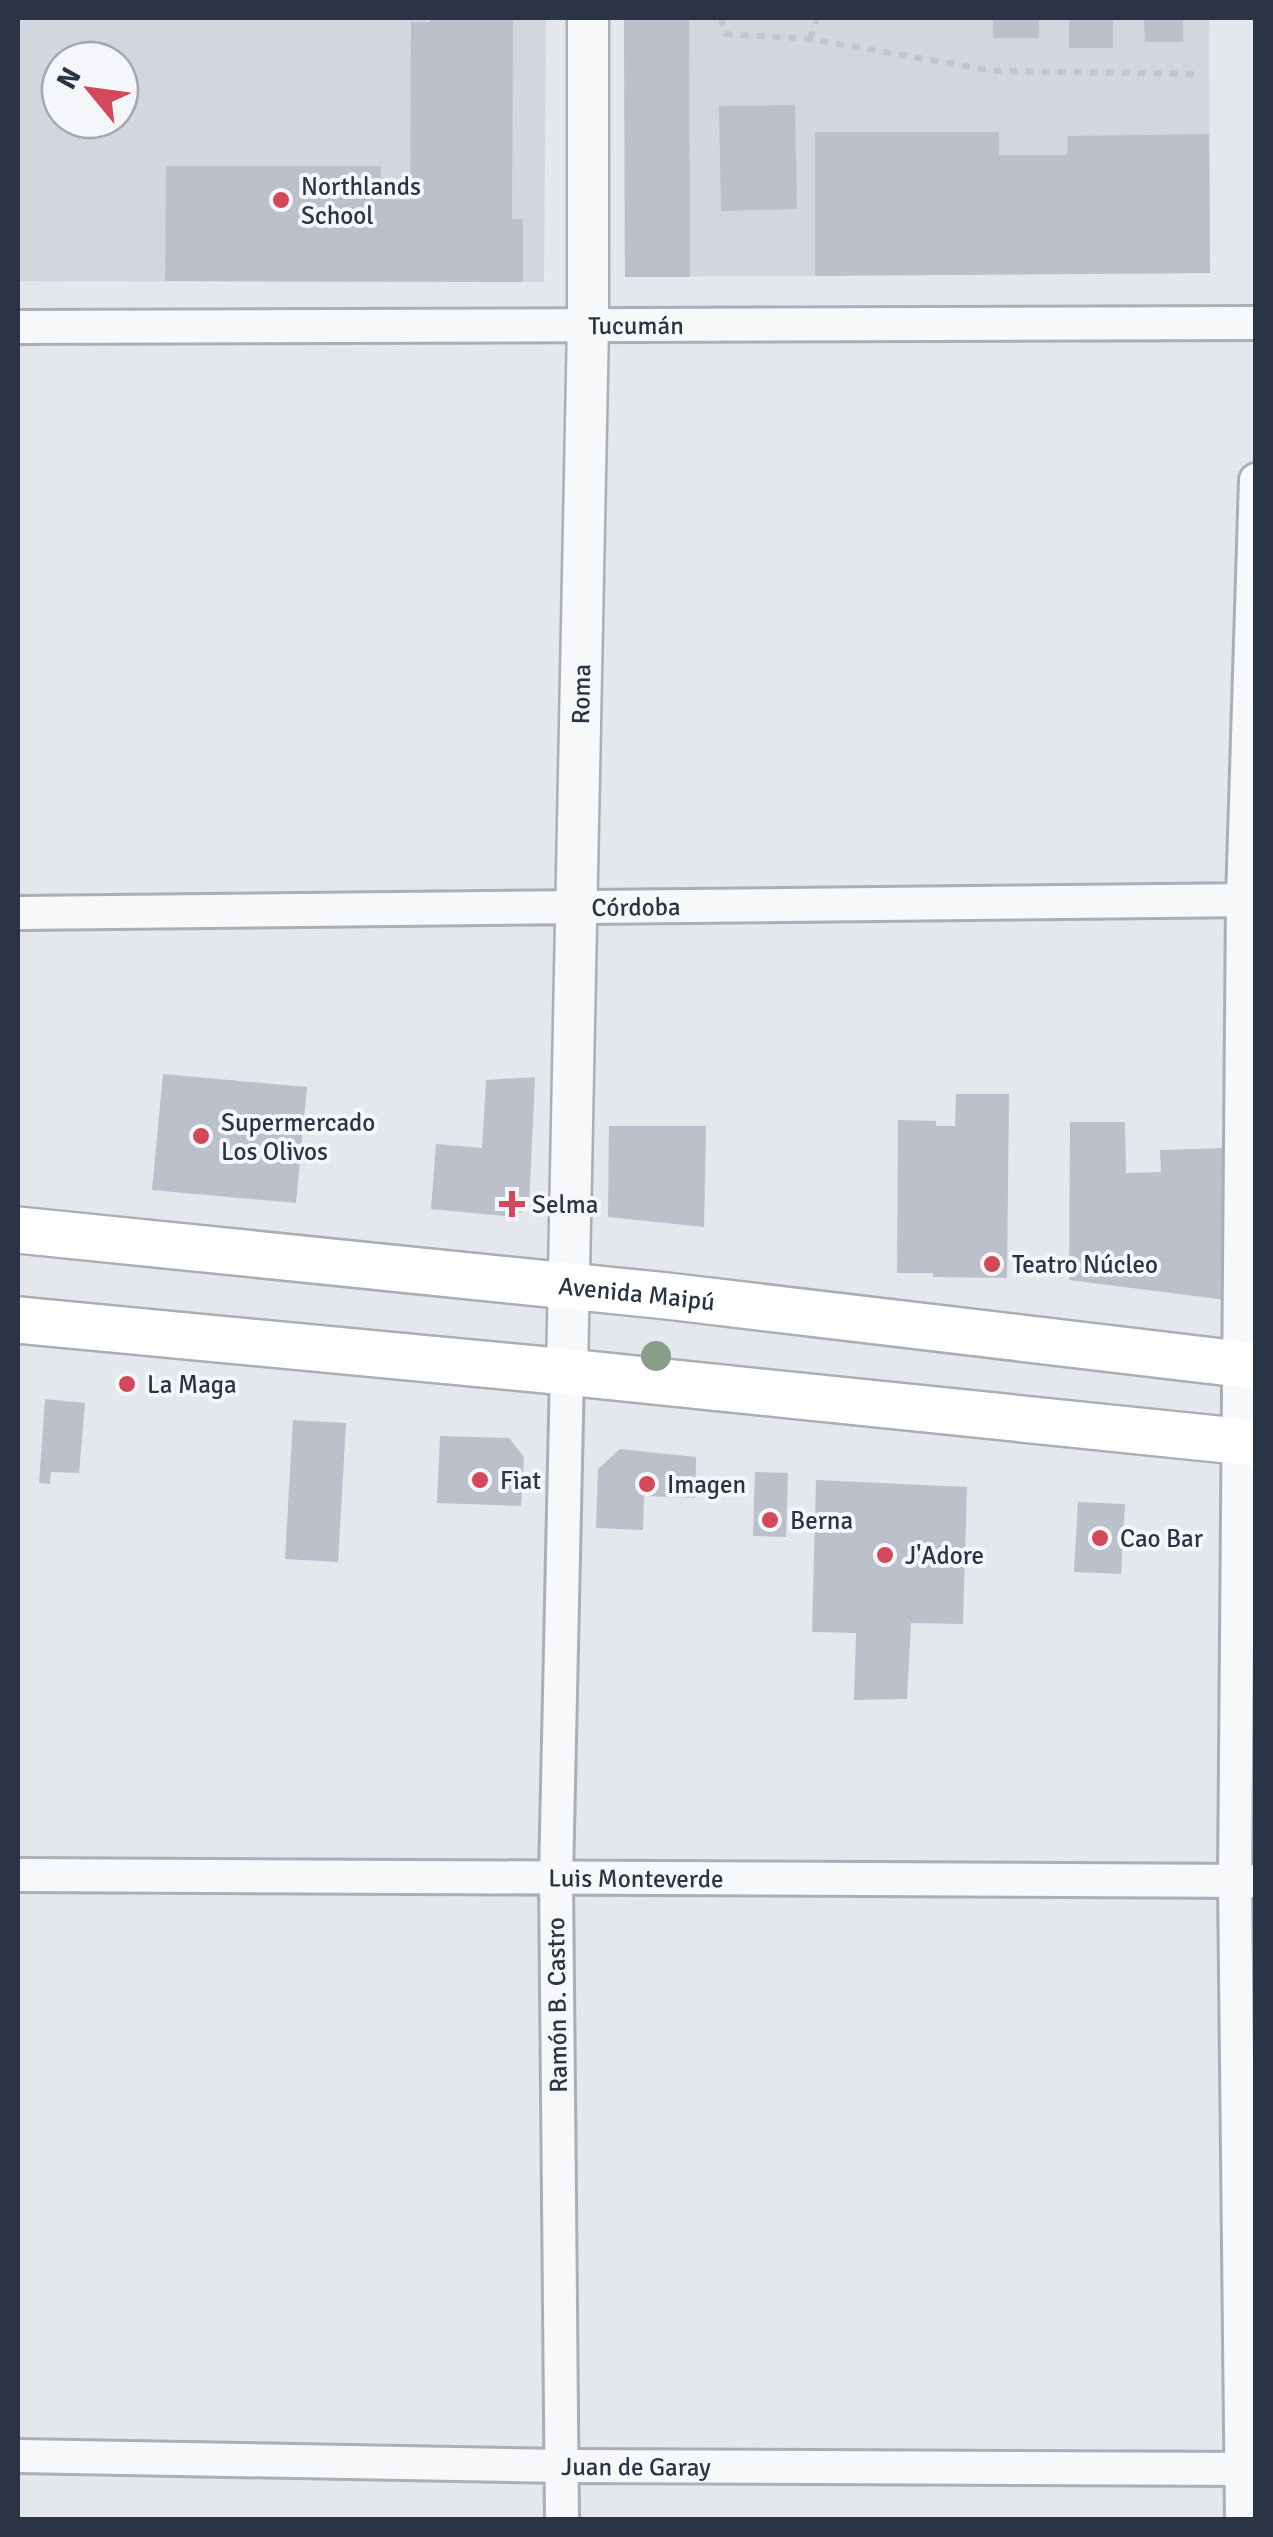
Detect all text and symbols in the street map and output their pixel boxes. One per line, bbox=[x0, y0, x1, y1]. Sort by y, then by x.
north arrow bbox=[40, 40, 140, 140]
text: N bbox=[49, 62, 89, 95]
place label: Northlands School bbox=[301, 171, 421, 231]
marker: Northlands School bbox=[270, 189, 292, 211]
street label: Tucumán bbox=[588, 309, 684, 341]
street label: Roma bbox=[564, 664, 597, 725]
street label: Córdoba bbox=[591, 891, 681, 922]
place label: Supermercado Los Olivos bbox=[221, 1107, 375, 1167]
marker: Supermercado Los Olivos bbox=[190, 1125, 212, 1147]
place label: Selma bbox=[532, 1189, 598, 1220]
marker: Selma bbox=[501, 1193, 523, 1215]
place label: Teatro Núcleo bbox=[1012, 1249, 1158, 1280]
marker: Teatro Núcleo bbox=[981, 1253, 1003, 1275]
street label: Avenida Maipú bbox=[557, 1270, 717, 1317]
place label: La Maga bbox=[147, 1369, 237, 1400]
marker: La Maga bbox=[116, 1373, 138, 1395]
place label: Fiat bbox=[500, 1465, 541, 1496]
marker: Fiat bbox=[469, 1469, 491, 1491]
place label: Imagen bbox=[667, 1469, 746, 1500]
marker: Imagen bbox=[636, 1473, 658, 1495]
place label: Berna bbox=[790, 1505, 853, 1536]
marker: Berna bbox=[759, 1509, 781, 1531]
place label: Cao Bar bbox=[1120, 1523, 1204, 1554]
marker: Cao Bar bbox=[1089, 1527, 1111, 1549]
place label: J'Adore bbox=[905, 1540, 984, 1571]
marker: J'Adore bbox=[874, 1544, 896, 1566]
street label: Luis Monteverde bbox=[548, 1862, 724, 1894]
street label: Ramón B. Castro bbox=[540, 1917, 574, 2093]
street label: Juan de Garay bbox=[561, 2450, 711, 2482]

